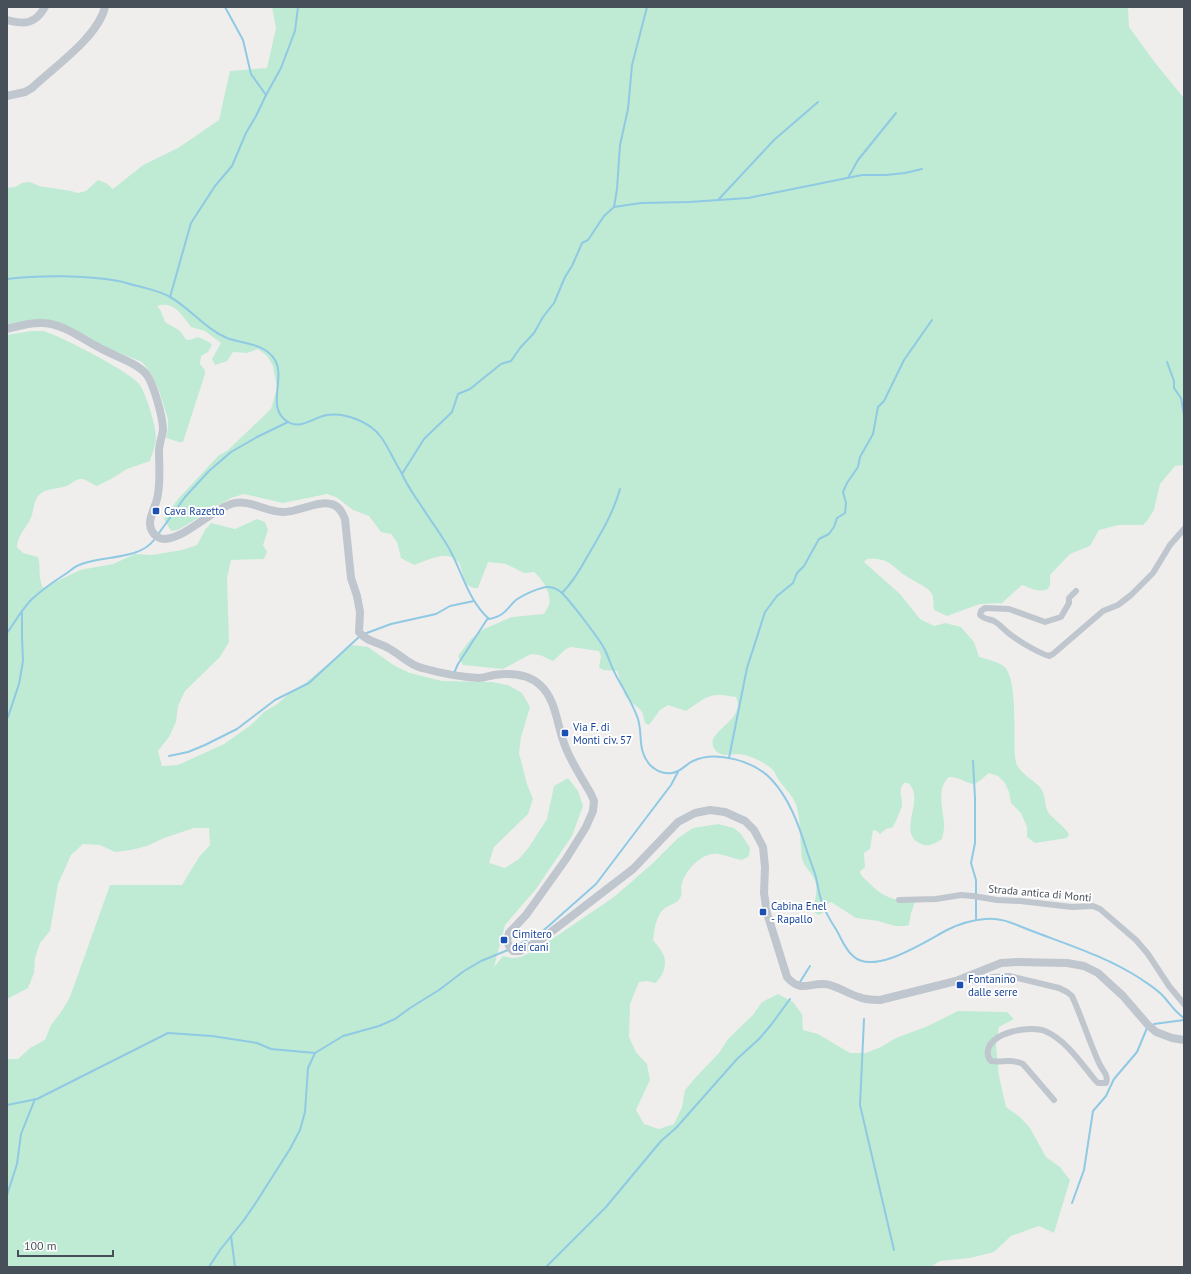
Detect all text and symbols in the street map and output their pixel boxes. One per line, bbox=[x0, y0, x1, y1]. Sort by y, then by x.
place label: Cava Razetto bbox=[164, 504, 225, 518]
marker: Cava Razetto bbox=[151, 506, 161, 516]
place label: Via F. di Monti civ. 57 bbox=[572, 720, 632, 747]
marker: Via F. di Monti civ. 57 bbox=[560, 728, 570, 738]
street label: Strada antica di Monti bbox=[988, 882, 1092, 904]
place label: Cabina Enel - Rapallo bbox=[771, 899, 827, 926]
marker: Cabina Enel - Rapallo bbox=[758, 907, 768, 917]
place label: Cimitero dei cani bbox=[512, 927, 552, 954]
marker: Cimitero dei cani bbox=[499, 935, 509, 945]
place label: Fontanino dalle serre bbox=[968, 972, 1018, 999]
marker: Fontanino dalle serre bbox=[955, 980, 965, 990]
scale bar bbox=[18, 1232, 113, 1258]
text: 100 m bbox=[24, 1238, 57, 1253]

